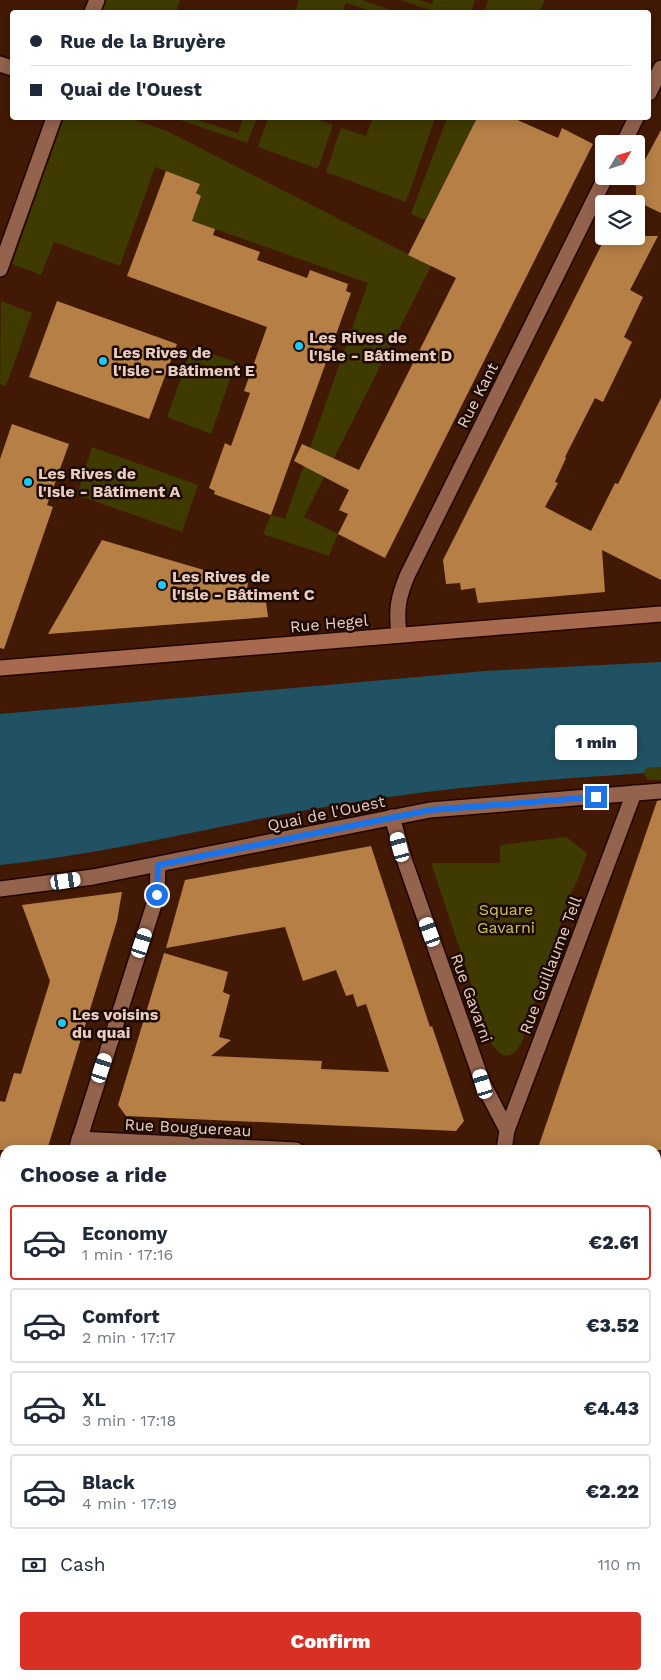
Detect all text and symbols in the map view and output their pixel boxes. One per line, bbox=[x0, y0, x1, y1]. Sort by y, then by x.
text: Rue de la Bruyère bbox=[60, 30, 226, 53]
text: Quai de l'Ouest bbox=[60, 78, 202, 101]
north arrow bbox=[595, 135, 645, 185]
map controls bbox=[595, 135, 645, 245]
button: layers bbox=[595, 195, 645, 245]
place label: Les Rives de l'Isle - Bâtiment D bbox=[309, 328, 452, 365]
marker: Les Rives de l'Isle - Bâtiment D bbox=[293, 340, 305, 352]
place label: Les Rives de l'Isle - Bâtiment E bbox=[113, 343, 255, 380]
marker: Les Rives de l'Isle - Bâtiment E bbox=[97, 355, 109, 367]
street label: Rue Kant bbox=[453, 359, 502, 431]
place label: Les Rives de l'Isle - Bâtiment A bbox=[38, 464, 180, 501]
marker: Les Rives de l'Isle - Bâtiment A bbox=[22, 476, 34, 488]
place label: Les Rives de l'Isle - Bâtiment C bbox=[172, 567, 315, 604]
marker: Les Rives de l'Isle - Bâtiment C bbox=[156, 579, 168, 591]
street label: Rue Hegel bbox=[289, 611, 369, 636]
callout: 1 min bbox=[555, 724, 637, 760]
text: 1 min bbox=[575, 733, 617, 752]
route end bbox=[585, 786, 607, 808]
street label: Quai de l'Ouest bbox=[266, 792, 387, 835]
car bbox=[388, 831, 411, 863]
car bbox=[50, 871, 81, 891]
route start bbox=[146, 884, 168, 906]
street label: Rue Guillaume Tell bbox=[515, 894, 586, 1037]
park label: Square Gavarni bbox=[477, 900, 535, 937]
car bbox=[417, 915, 442, 949]
car bbox=[130, 926, 153, 960]
street label: Rue Gavarni bbox=[447, 951, 496, 1045]
place label: Les voisins du quai bbox=[72, 1005, 159, 1042]
marker: Les voisins du quai bbox=[56, 1017, 68, 1029]
car bbox=[90, 1051, 113, 1085]
car bbox=[471, 1067, 494, 1101]
street label: Rue Bouguereau bbox=[124, 1115, 252, 1140]
text: Choose a ride bbox=[20, 1162, 167, 1187]
icon: car bbox=[22, 1220, 67, 1265]
text: Economy bbox=[82, 1222, 167, 1245]
text: €2.61 bbox=[589, 1231, 639, 1254]
text: 1 min · 17:16 bbox=[82, 1245, 173, 1264]
icon: car bbox=[22, 1303, 67, 1348]
text: Comfort bbox=[82, 1305, 160, 1328]
text: €3.52 bbox=[586, 1314, 639, 1337]
text: 2 min · 17:17 bbox=[82, 1328, 176, 1347]
icon: car bbox=[22, 1386, 67, 1431]
text: XL bbox=[82, 1388, 106, 1411]
text: €4.43 bbox=[584, 1397, 639, 1420]
text: 3 min · 17:18 bbox=[82, 1411, 176, 1430]
icon: car bbox=[22, 1469, 67, 1514]
text: Black bbox=[82, 1471, 135, 1494]
text: €2.22 bbox=[586, 1480, 639, 1503]
text: 4 min · 17:19 bbox=[82, 1494, 177, 1513]
icon: cash bbox=[20, 1551, 48, 1579]
text: Cash bbox=[60, 1553, 106, 1576]
text: 110 m bbox=[598, 1555, 641, 1574]
button: Confirm bbox=[20, 1612, 641, 1670]

